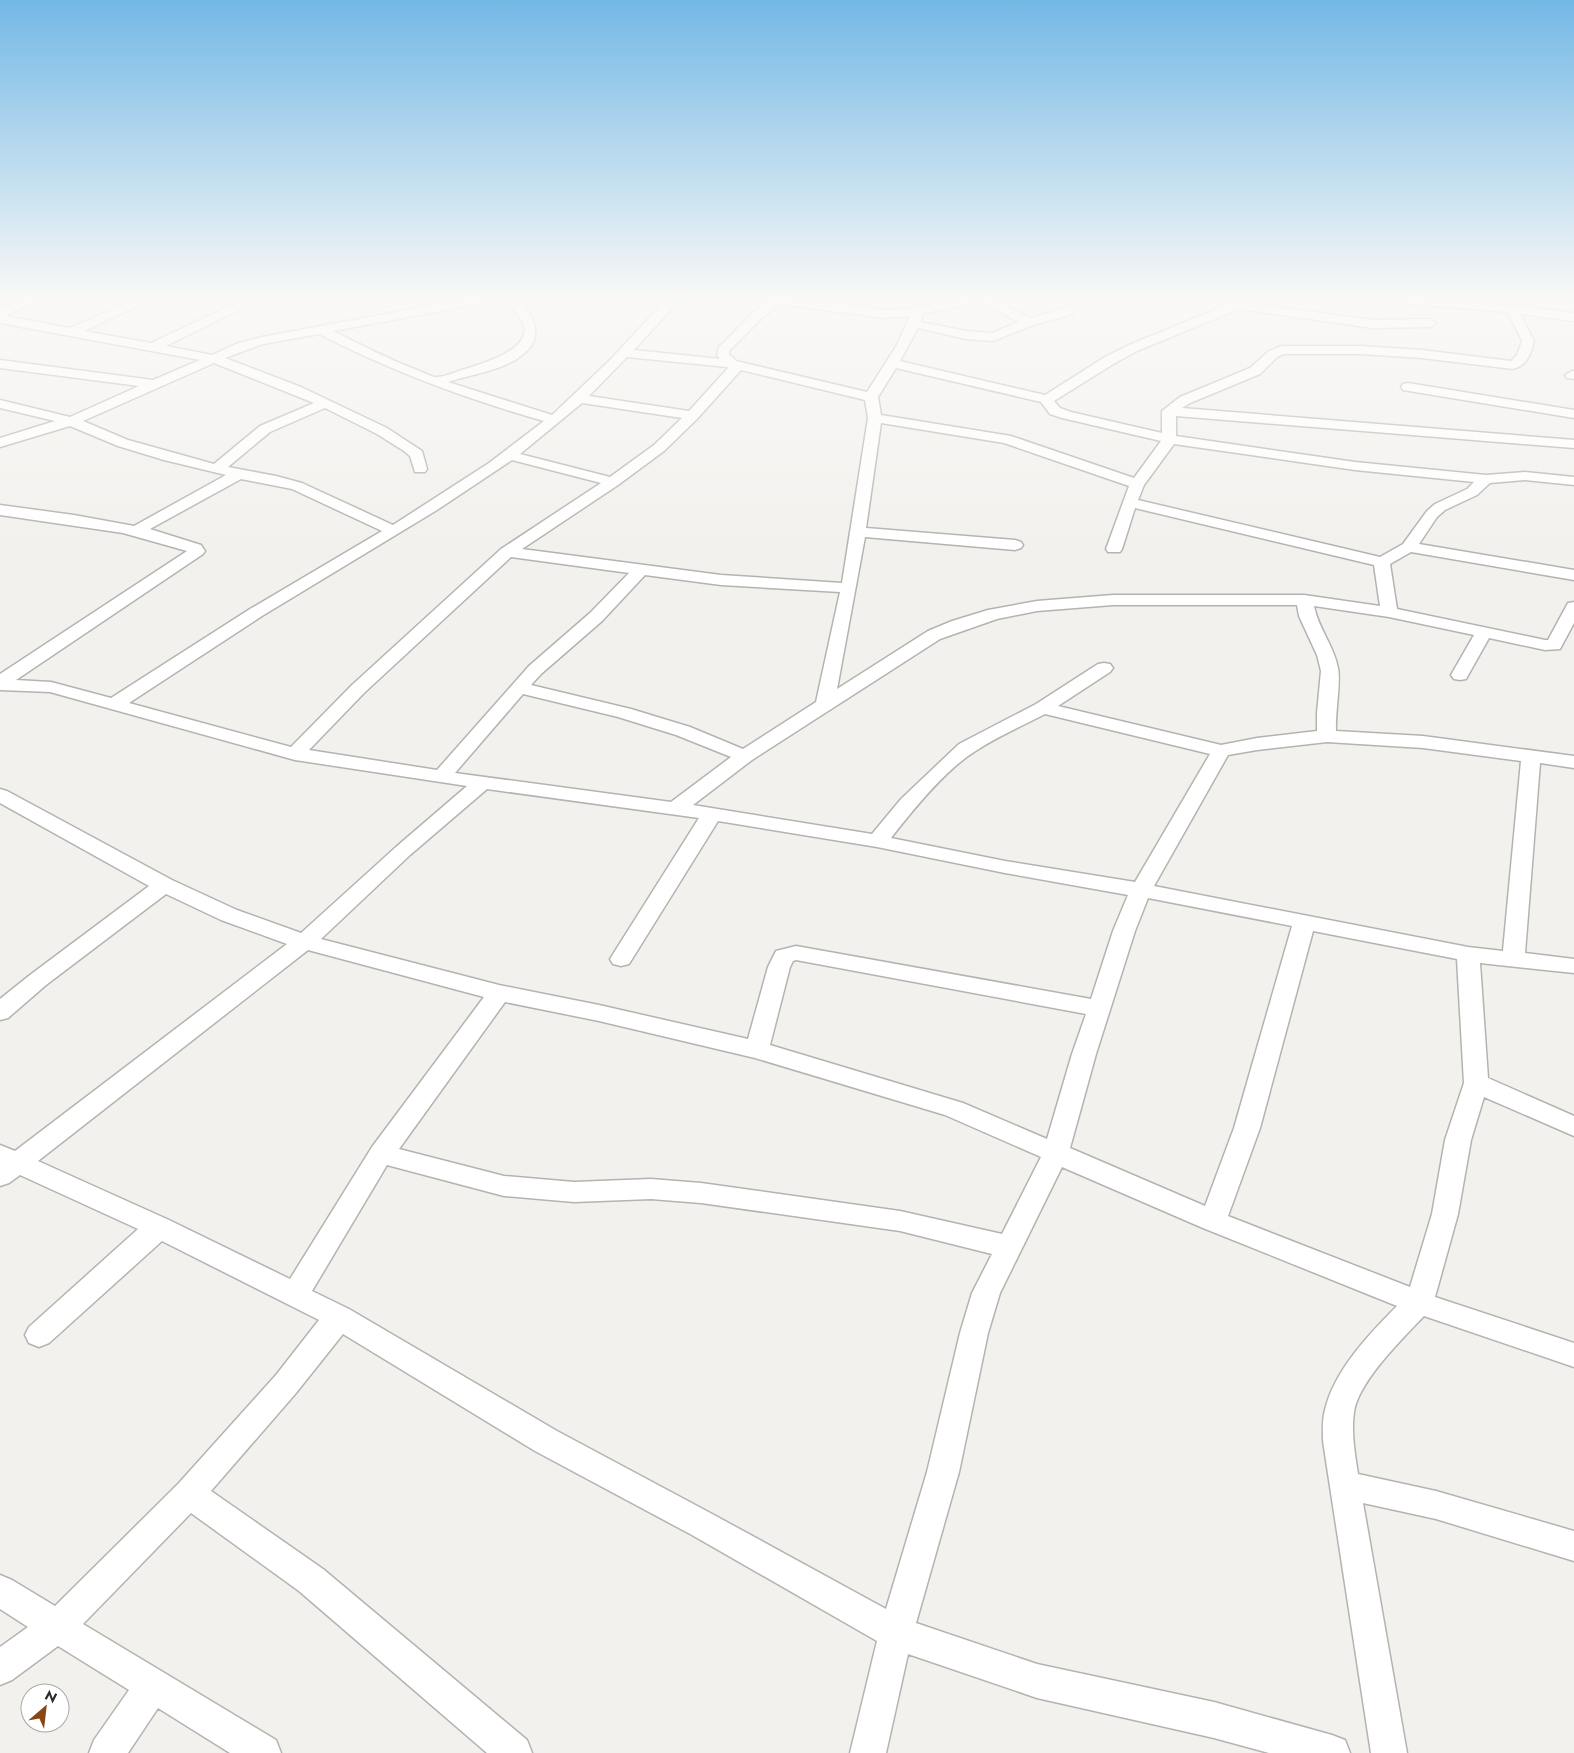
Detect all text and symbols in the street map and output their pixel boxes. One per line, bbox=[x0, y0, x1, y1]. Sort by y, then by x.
north arrow bbox=[20, 1683, 70, 1733]
text: N bbox=[41, 1685, 61, 1708]

